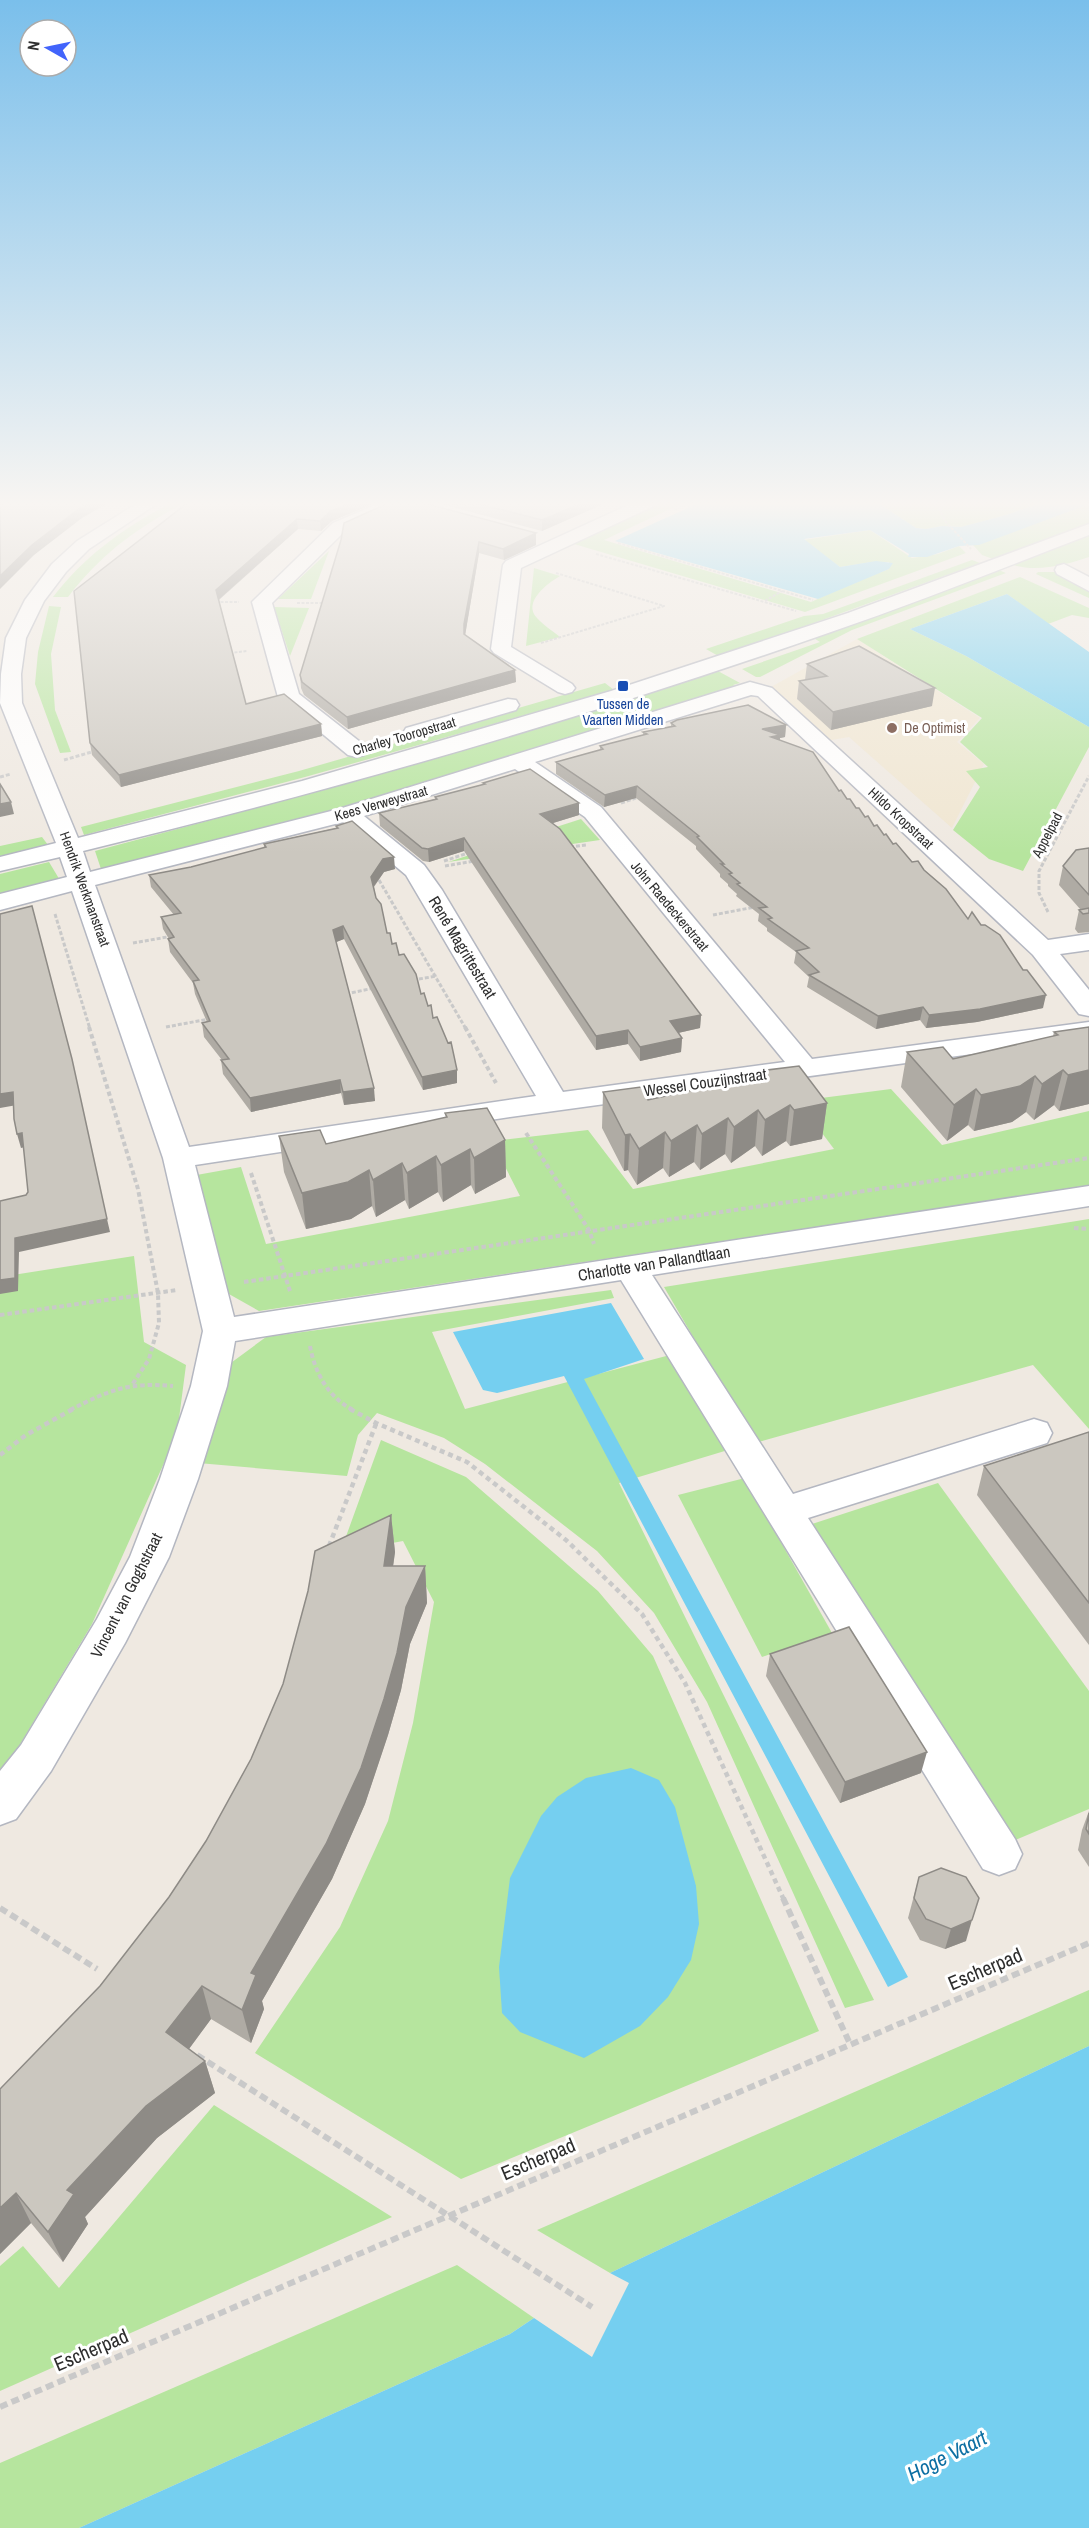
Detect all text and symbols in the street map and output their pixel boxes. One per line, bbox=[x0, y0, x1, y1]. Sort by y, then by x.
north arrow bbox=[18, 18, 78, 78]
text: N bbox=[22, 39, 45, 52]
marker: Tussen de Vaarten Midden bbox=[616, 679, 630, 693]
place label: Tussen de Vaarten Midden bbox=[583, 695, 663, 729]
street label: Charley Tooropstraat bbox=[350, 713, 458, 759]
place label: De Optimist bbox=[904, 719, 965, 737]
marker: De Optimist bbox=[885, 721, 899, 735]
street label: Kees Verweystraat bbox=[333, 781, 429, 825]
street label: Hildo Kropstraat bbox=[865, 783, 937, 853]
street label: Appelpad bbox=[1027, 809, 1066, 862]
street label: Hendrik Werkmanstraat bbox=[56, 829, 114, 949]
street label: John Raedeckerstraat bbox=[627, 857, 713, 955]
street label: René Magrittestraat bbox=[424, 892, 502, 1003]
street label: Wessel Couzijnstraat bbox=[642, 1062, 768, 1102]
street label: Charlotte van Pallandtlaan bbox=[576, 1240, 732, 1286]
street label: Vincent van Goghstraat bbox=[85, 1528, 167, 1661]
street label: Escherpad bbox=[943, 1941, 1026, 1996]
street label: Escherpad bbox=[496, 2131, 579, 2186]
street label: Escherpad bbox=[49, 2322, 132, 2377]
water label: Hoge Vaart bbox=[902, 2423, 993, 2488]

